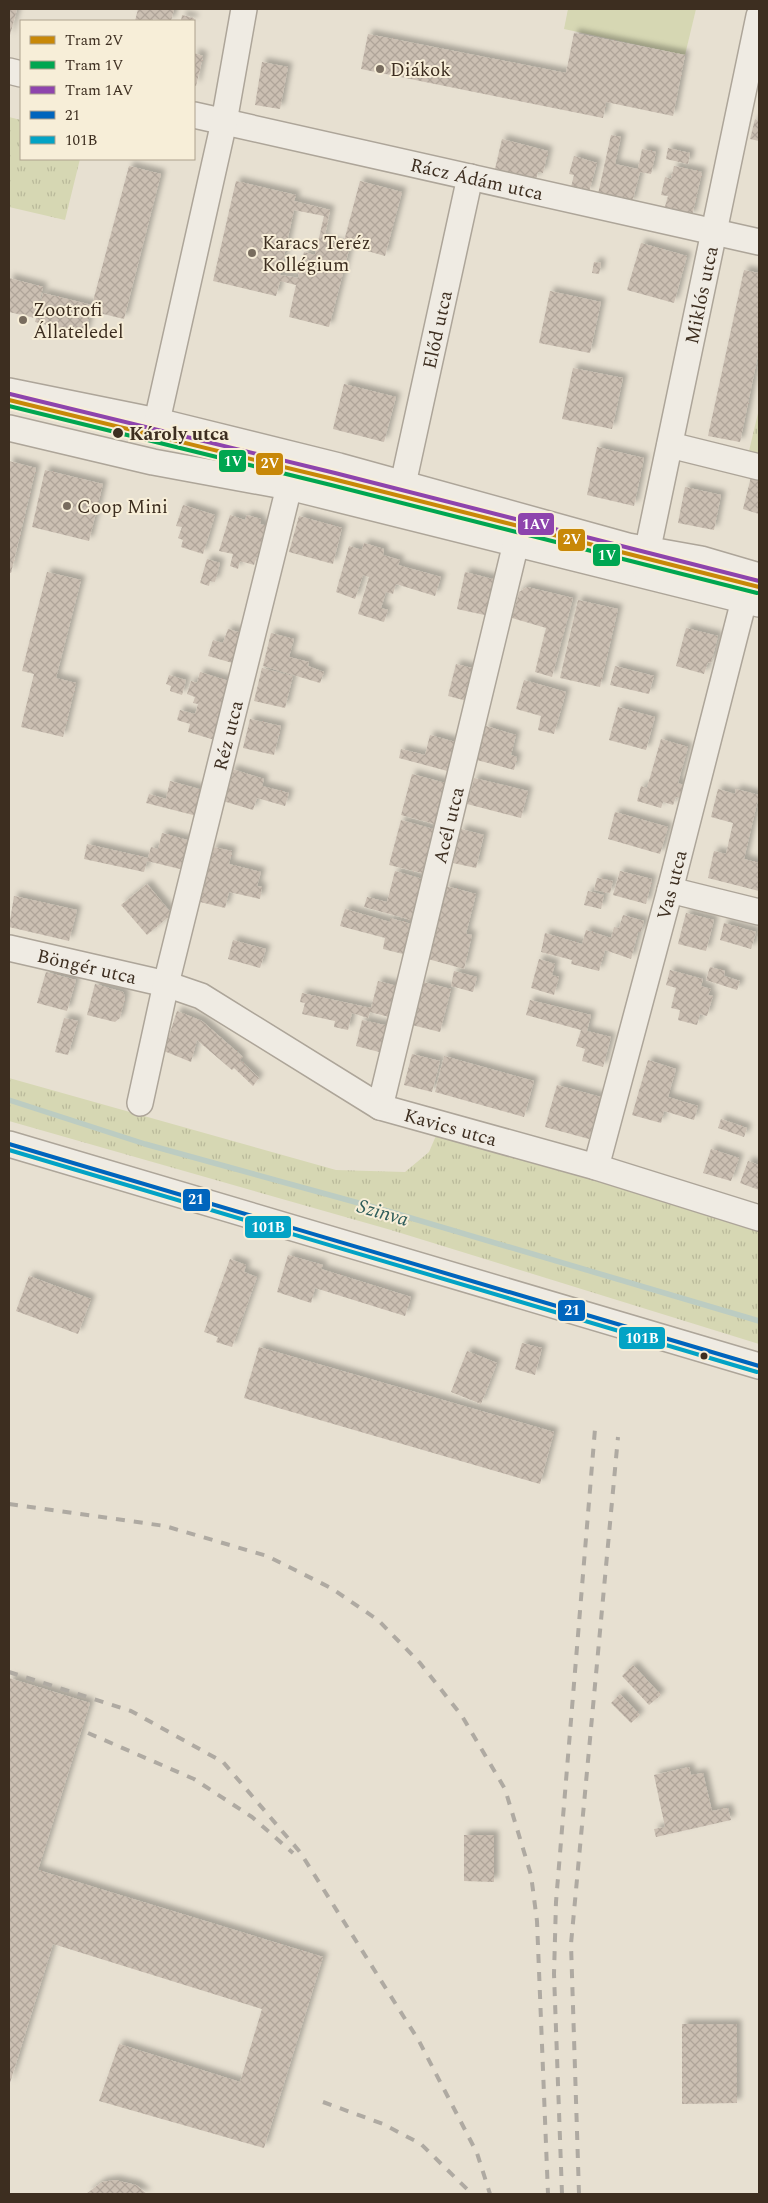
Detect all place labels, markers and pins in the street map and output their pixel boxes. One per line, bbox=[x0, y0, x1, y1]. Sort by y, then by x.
place label: Diákok bbox=[390, 56, 451, 85]
marker: Diákok bbox=[374, 63, 386, 75]
place label: Karacs Teréz Kollégium bbox=[262, 229, 371, 280]
marker: Karacs Teréz Kollégium bbox=[246, 247, 258, 259]
place label: Zootrofi Állateledel bbox=[33, 296, 124, 347]
marker: Zootrofi Állateledel bbox=[17, 314, 29, 326]
place label: Károly utca bbox=[129, 420, 229, 449]
marker: Károly utca bbox=[111, 426, 125, 440]
place label: Coop Mini bbox=[77, 493, 168, 522]
marker: Coop Mini bbox=[61, 500, 73, 512]
unlabelled marker bbox=[699, 1351, 709, 1361]

